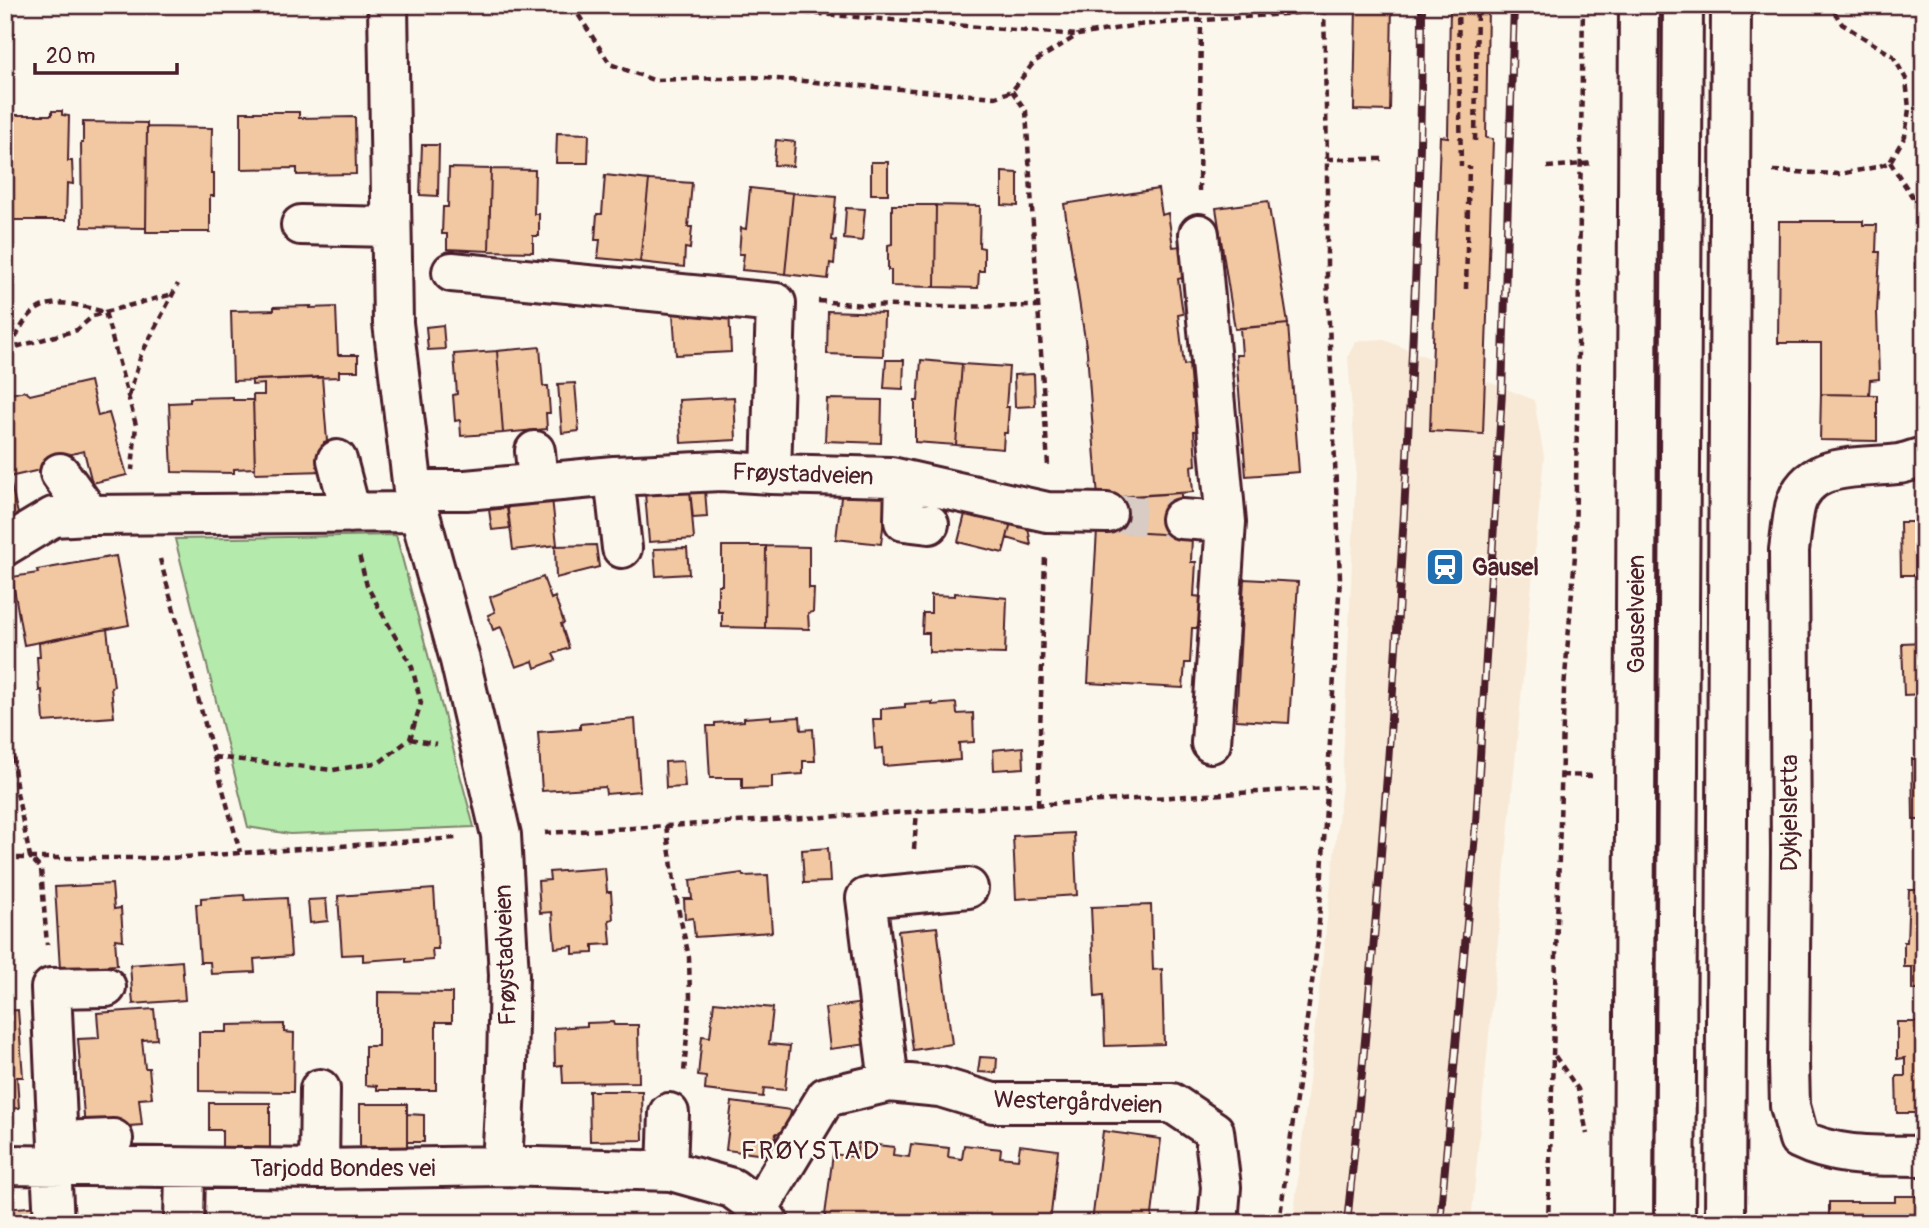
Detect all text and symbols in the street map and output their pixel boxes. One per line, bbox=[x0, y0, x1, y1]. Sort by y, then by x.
scale bar bbox=[35, 32, 177, 76]
text: 20 m bbox=[46, 43, 95, 70]
street label: Frøystadveien bbox=[732, 458, 874, 491]
station icon: Gausel bbox=[1424, 546, 1466, 588]
place label: Gausel bbox=[1472, 553, 1539, 582]
street label: Gauselveien bbox=[1622, 555, 1651, 673]
street label: Dykjelsletta bbox=[1775, 754, 1804, 872]
street label: Frøystadveien bbox=[489, 884, 522, 1026]
street label: Westergårdveien bbox=[993, 1085, 1163, 1120]
district label: FRØYSTAD bbox=[741, 1135, 881, 1167]
street label: Tarjodd Bondes vei bbox=[250, 1154, 436, 1183]

